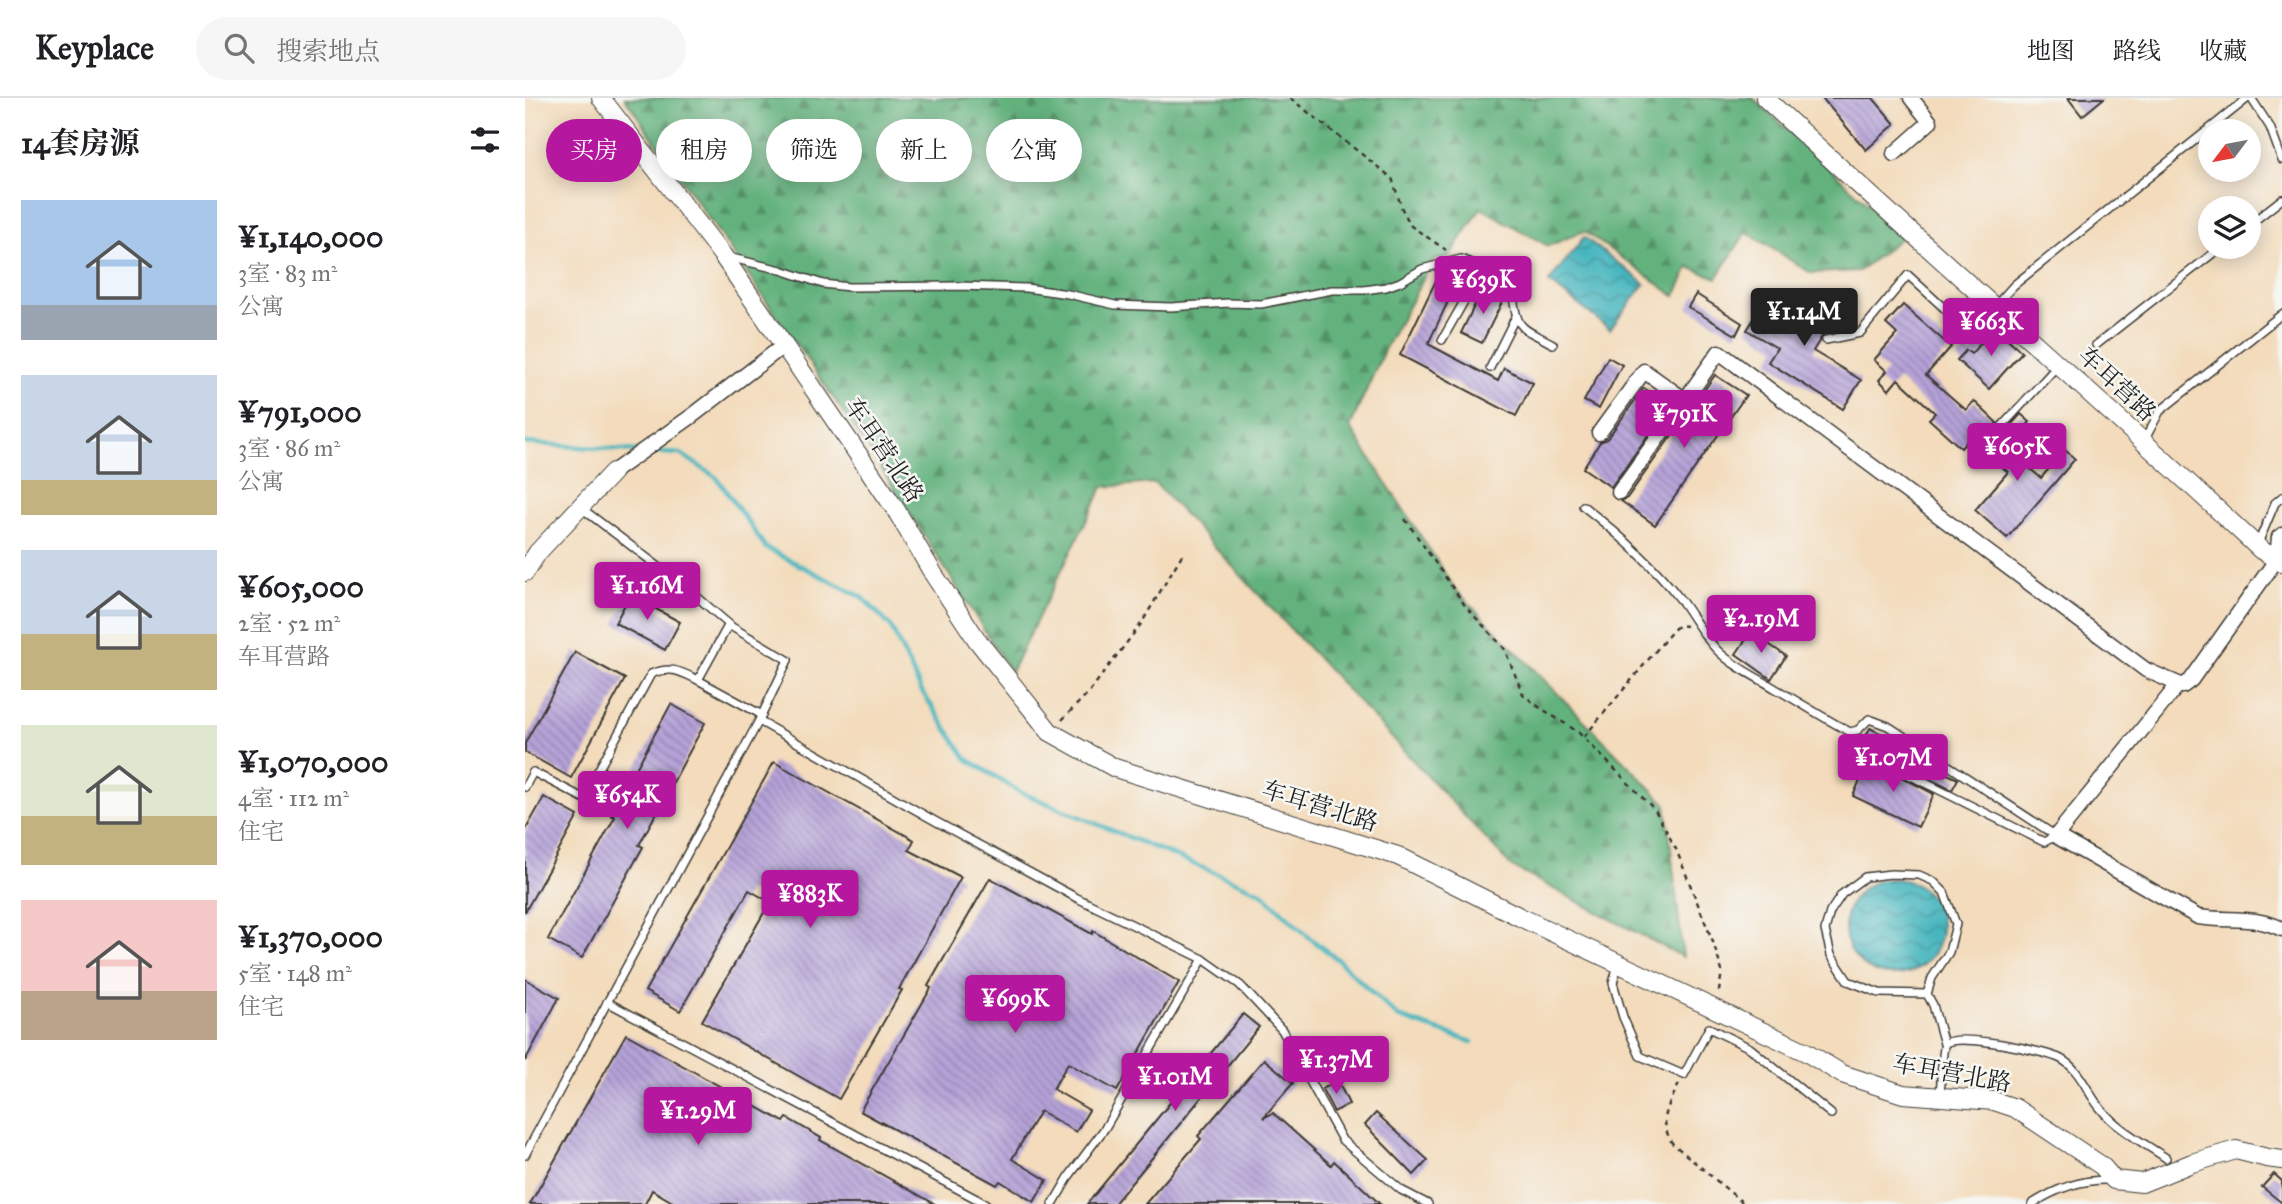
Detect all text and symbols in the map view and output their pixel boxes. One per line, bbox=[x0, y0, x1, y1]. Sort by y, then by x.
search box bbox=[196, 17, 686, 80]
text: Keyplace bbox=[35, 28, 154, 68]
icon: search bbox=[220, 29, 258, 67]
text: 搜索地点 bbox=[276, 35, 380, 67]
text: 地图 bbox=[2027, 36, 2075, 66]
text: 路线 bbox=[2113, 36, 2161, 66]
text: 收藏 bbox=[2199, 36, 2247, 66]
chip: 买房 bbox=[546, 119, 642, 182]
chip: 租房 bbox=[656, 119, 752, 182]
chip: 筛选 bbox=[766, 119, 862, 182]
chip: 新上 bbox=[876, 119, 972, 182]
chip: 公寓 bbox=[986, 119, 1082, 182]
north arrow bbox=[2198, 119, 2261, 182]
map controls bbox=[2198, 119, 2261, 259]
icon: filters bbox=[466, 121, 504, 159]
text: 14套房源 bbox=[21, 125, 140, 161]
button: layers bbox=[2198, 196, 2261, 259]
text: ¥1,140,000 bbox=[238, 219, 383, 255]
icon: home bbox=[77, 228, 161, 312]
pin: ¥639K bbox=[1434, 256, 1532, 316]
text: 3室 · 83 m² bbox=[238, 259, 338, 287]
text: ¥639K bbox=[1451, 265, 1515, 293]
pin: ¥1.14M bbox=[1747, 288, 1861, 348]
text: 公寓 bbox=[238, 292, 284, 320]
text: ¥1.14M bbox=[1767, 297, 1841, 325]
pin: ¥663K bbox=[1942, 299, 2040, 358]
text: ¥663K bbox=[1959, 307, 2023, 335]
street label: 车耳营路 bbox=[2072, 340, 2162, 428]
pin: ¥791K bbox=[1635, 390, 1733, 450]
street label: 车耳营北路 bbox=[838, 392, 930, 508]
text: ¥791,000 bbox=[238, 394, 362, 430]
text: ¥791K bbox=[1652, 399, 1716, 427]
icon: home bbox=[77, 403, 161, 487]
pin: ¥605K bbox=[1968, 424, 2066, 483]
text: ¥605K bbox=[1983, 432, 2051, 460]
text: 3室 · 86 m² bbox=[238, 434, 340, 462]
text: 公寓 bbox=[238, 467, 284, 495]
pin: ¥1.16M bbox=[590, 562, 704, 622]
text: ¥605,000 bbox=[238, 569, 364, 605]
text: ¥1.16M bbox=[610, 571, 684, 599]
icon: home bbox=[77, 578, 161, 662]
pin: ¥2.19M bbox=[1704, 596, 1818, 655]
text: ¥2.19M bbox=[1723, 604, 1799, 632]
text: 2室 · 52 m² bbox=[238, 609, 340, 637]
text: 车耳营路 bbox=[238, 642, 330, 670]
pin: ¥1.07M bbox=[1836, 734, 1950, 794]
text: ¥1.07M bbox=[1854, 743, 1932, 771]
text: ¥1,070,000 bbox=[238, 744, 388, 780]
icon: home bbox=[77, 753, 161, 837]
pin: ¥654K bbox=[578, 772, 676, 831]
street label: 车耳营北路 bbox=[1258, 774, 1382, 838]
text: ¥654K bbox=[594, 780, 660, 808]
text: 4室 · 112 m² bbox=[238, 784, 349, 812]
text: 住宅 bbox=[238, 817, 284, 845]
pin: ¥883K bbox=[761, 870, 859, 930]
text: ¥883K bbox=[777, 879, 843, 907]
text: ¥1,370,000 bbox=[238, 919, 383, 955]
icon: home bbox=[77, 928, 161, 1012]
text: 5室 · 148 m² bbox=[238, 959, 352, 987]
pin: ¥699K bbox=[966, 976, 1064, 1035]
text: ¥699K bbox=[981, 984, 1049, 1012]
text: 住宅 bbox=[238, 992, 284, 1020]
pin: ¥1.37M bbox=[1279, 1037, 1393, 1096]
text: ¥1.37M bbox=[1299, 1045, 1373, 1073]
street label: 车耳营北路 bbox=[1890, 1048, 2014, 1098]
pin: ¥1.01M bbox=[1118, 1054, 1232, 1113]
text: ¥1.01M bbox=[1138, 1062, 1212, 1090]
pin: ¥1.29M bbox=[641, 1088, 755, 1147]
text: ¥1.29M bbox=[660, 1096, 736, 1124]

